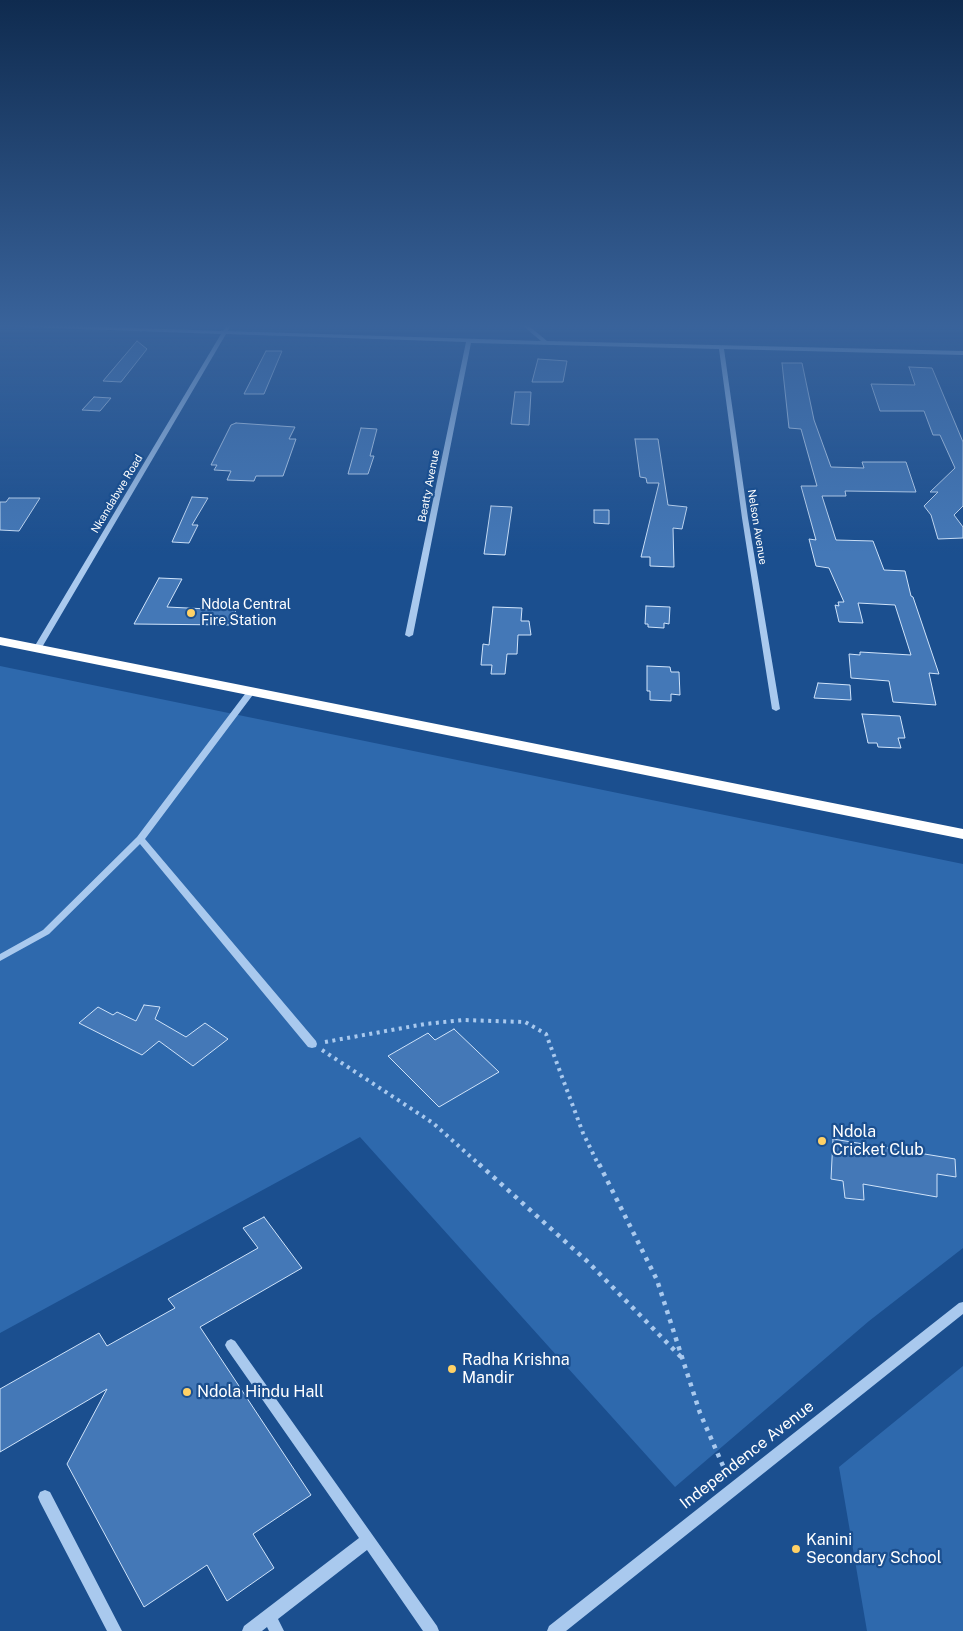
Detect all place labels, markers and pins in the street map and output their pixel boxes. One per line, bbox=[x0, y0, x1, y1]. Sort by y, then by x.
place label: Ndola Central Fire Station bbox=[201, 597, 291, 630]
marker: Ndola Central Fire Station bbox=[185, 607, 197, 619]
place label: Ndola Cricket Club bbox=[832, 1122, 924, 1160]
marker: Ndola Cricket Club bbox=[816, 1135, 828, 1147]
place label: Radha Krishna Mandir bbox=[462, 1350, 570, 1388]
marker: Radha Krishna Mandir bbox=[446, 1363, 458, 1375]
place label: Ndola Hindu Hall bbox=[197, 1382, 324, 1402]
marker: Ndola Hindu Hall bbox=[181, 1386, 193, 1398]
place label: Kanini Secondary School bbox=[806, 1530, 941, 1568]
marker: Kanini Secondary School bbox=[790, 1543, 802, 1555]

